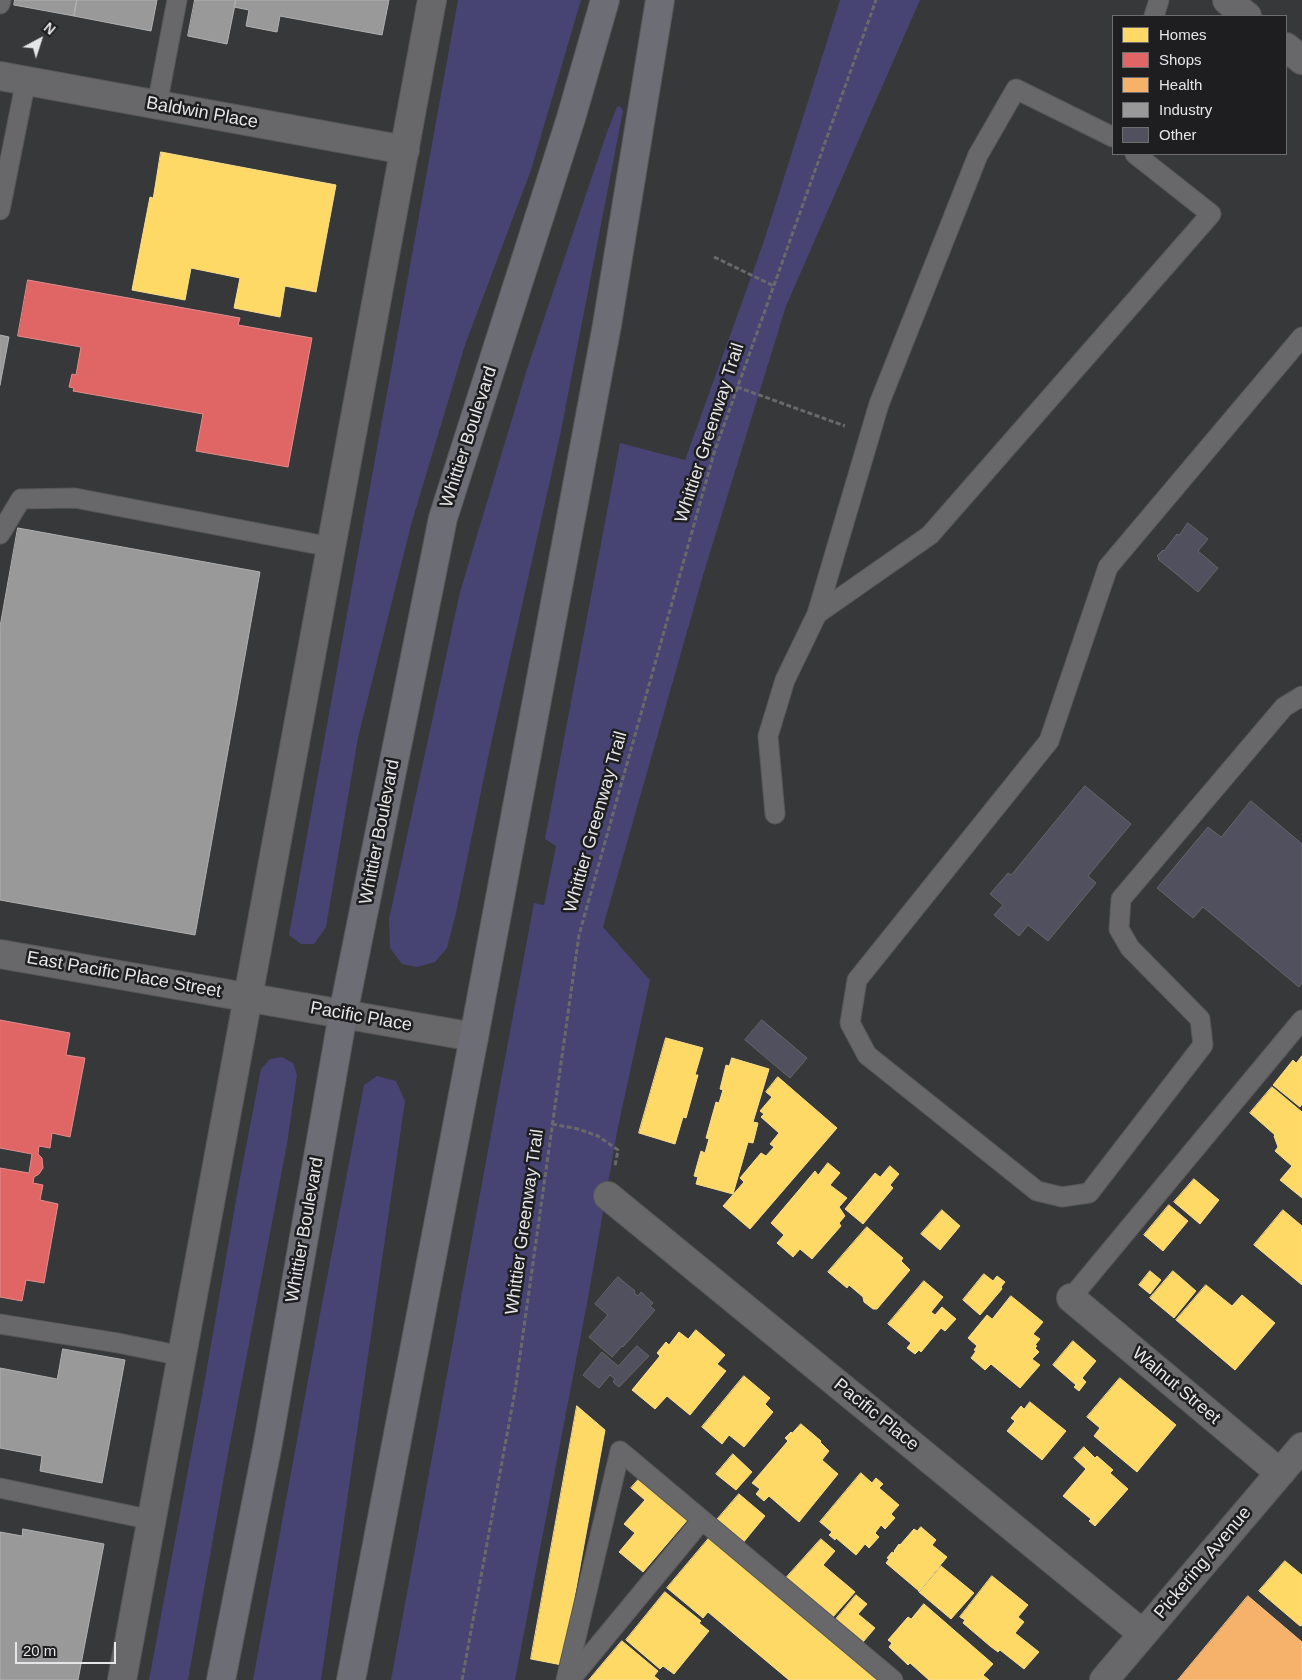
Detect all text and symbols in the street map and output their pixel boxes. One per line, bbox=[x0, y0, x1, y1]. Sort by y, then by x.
north arrow bbox=[15, 15, 65, 65]
legend bbox=[1112, 15, 1287, 155]
text: N bbox=[41, 19, 59, 38]
text: Homes bbox=[1159, 26, 1207, 43]
text: Shops bbox=[1159, 51, 1202, 68]
text: Health bbox=[1159, 76, 1202, 93]
street label: Baldwin Place bbox=[144, 93, 260, 133]
text: Industry bbox=[1159, 101, 1212, 118]
text: Other bbox=[1159, 126, 1197, 143]
street label: Whittier Greenway Trail bbox=[671, 341, 749, 525]
street label: Whittier Boulevard bbox=[436, 364, 502, 510]
street label: Whittier Greenway Trail bbox=[560, 729, 632, 915]
street label: Whittier Boulevard bbox=[355, 758, 405, 906]
street label: East Pacific Place Street bbox=[25, 947, 223, 1003]
street label: Pacific Place bbox=[308, 997, 414, 1037]
street label: Whittier Greenway Trail bbox=[501, 1128, 549, 1316]
street label: Whittier Boulevard bbox=[282, 1156, 328, 1304]
street label: Walnut Street bbox=[1128, 1343, 1224, 1429]
street label: Pacific Place bbox=[829, 1374, 923, 1456]
street label: Pickering Avenue bbox=[1150, 1503, 1256, 1623]
scale bar bbox=[18, 1632, 119, 1664]
text: 20 m bbox=[23, 1642, 56, 1659]

